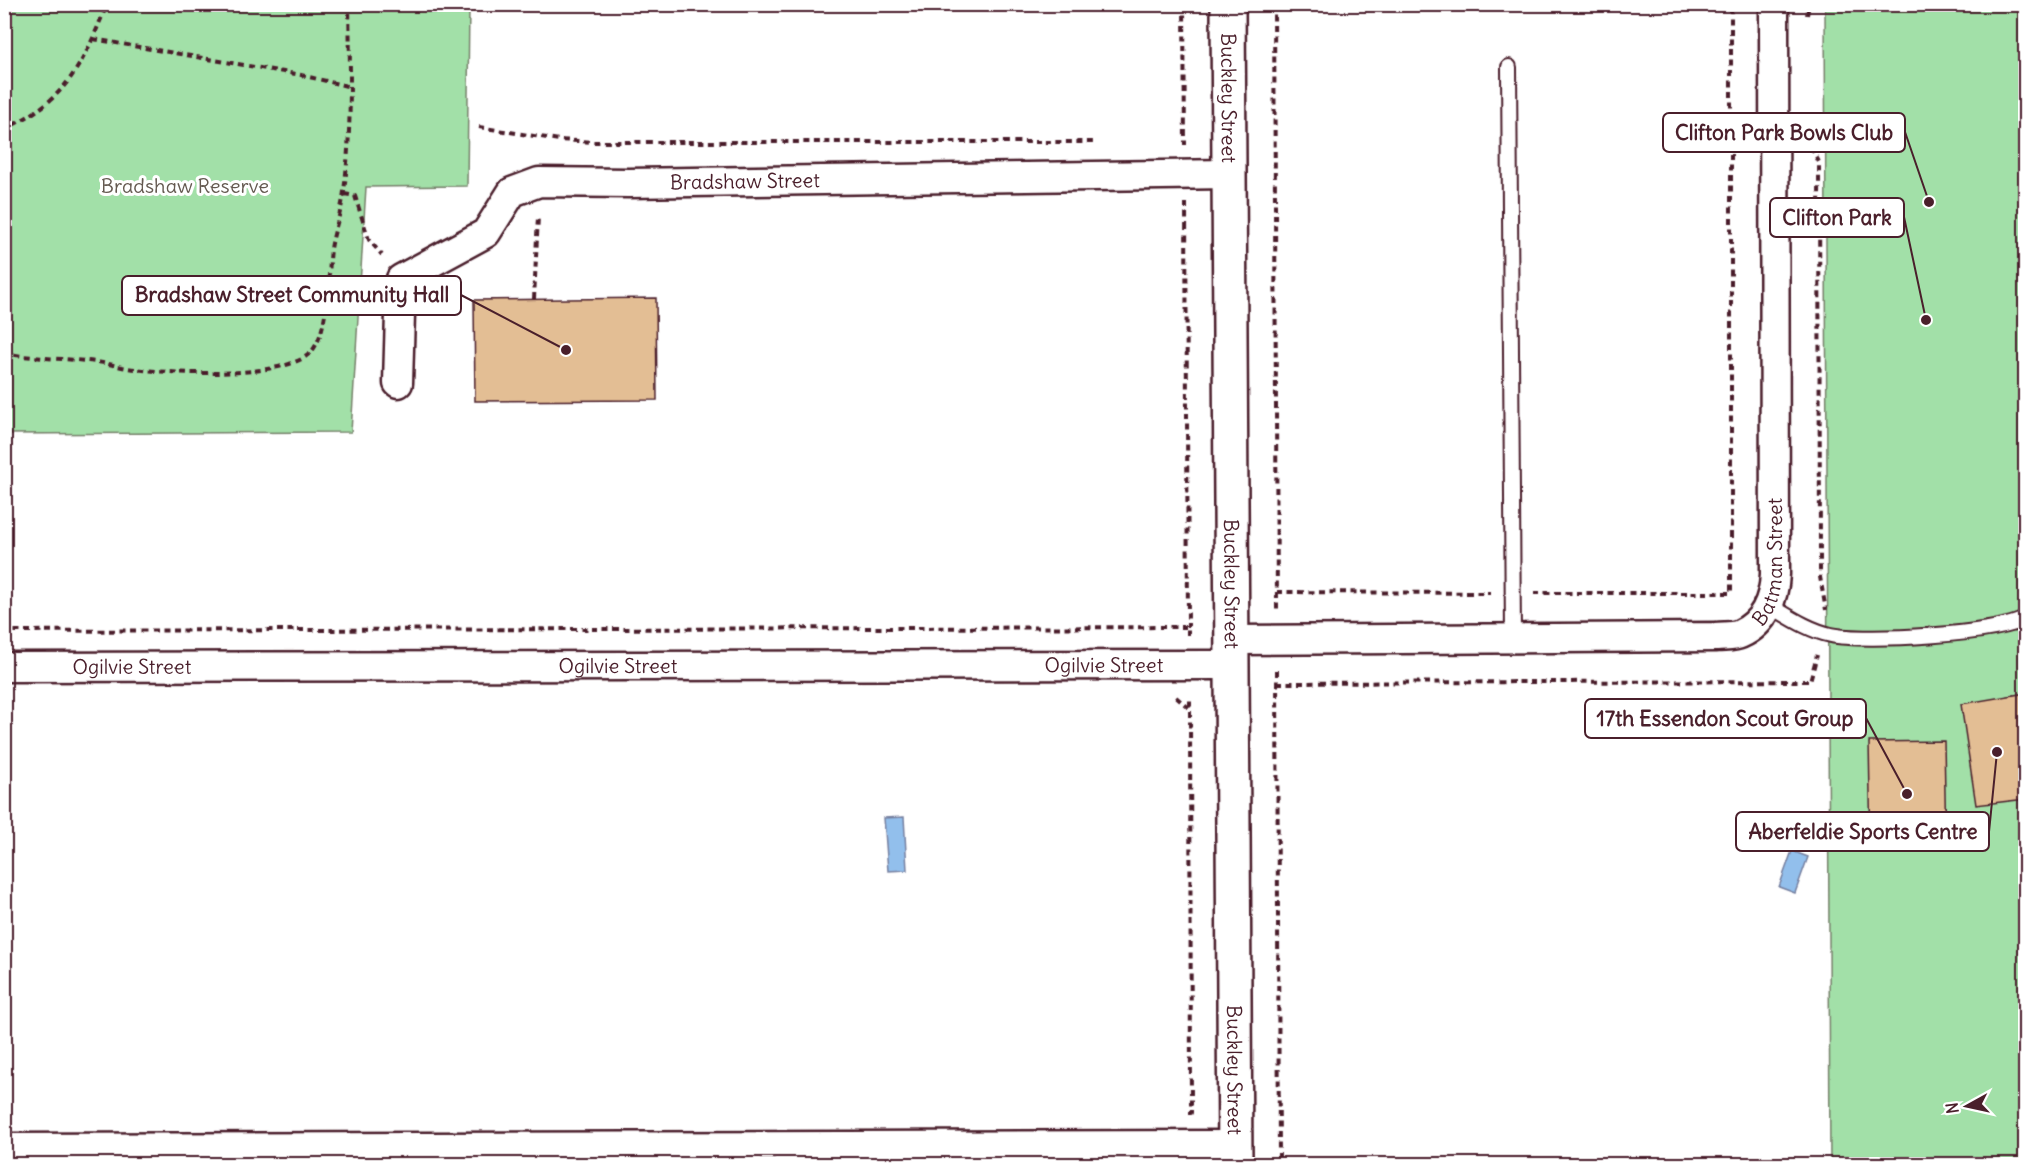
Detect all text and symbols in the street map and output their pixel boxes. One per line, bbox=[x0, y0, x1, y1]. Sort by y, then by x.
street label: Buckley Street bbox=[1216, 33, 1242, 163]
callout: Clifton Park Bowls Club bbox=[1663, 113, 1905, 152]
text: Clifton Park Bowls Club bbox=[1675, 119, 1893, 146]
street label: Bradshaw Street bbox=[670, 167, 820, 194]
park label: Bradshaw Reserve bbox=[101, 173, 269, 198]
callout: Clifton Park bbox=[1770, 198, 1904, 237]
text: Clifton Park bbox=[1782, 204, 1892, 231]
callout: Bradshaw Street Community Hall bbox=[122, 276, 461, 315]
text: Bradshaw Street Community Hall bbox=[135, 281, 449, 308]
street label: Batman Street bbox=[1746, 497, 1787, 631]
street label: Buckley Street bbox=[1219, 519, 1245, 649]
street label: Ogilvie Street bbox=[1045, 652, 1164, 677]
street label: Ogilvie Street bbox=[559, 653, 678, 678]
street label: Ogilvie Street bbox=[73, 654, 192, 679]
callout: 17th Essendon Scout Group bbox=[1585, 699, 1866, 738]
text: 17th Essendon Scout Group bbox=[1597, 705, 1854, 732]
callout: Aberfeldie Sports Centre bbox=[1736, 812, 1989, 851]
text: Aberfeldie Sports Centre bbox=[1748, 818, 1978, 845]
street label: Buckley Street bbox=[1222, 1005, 1248, 1135]
north arrow bbox=[1937, 1076, 1997, 1136]
text: N bbox=[1941, 1101, 1963, 1115]

